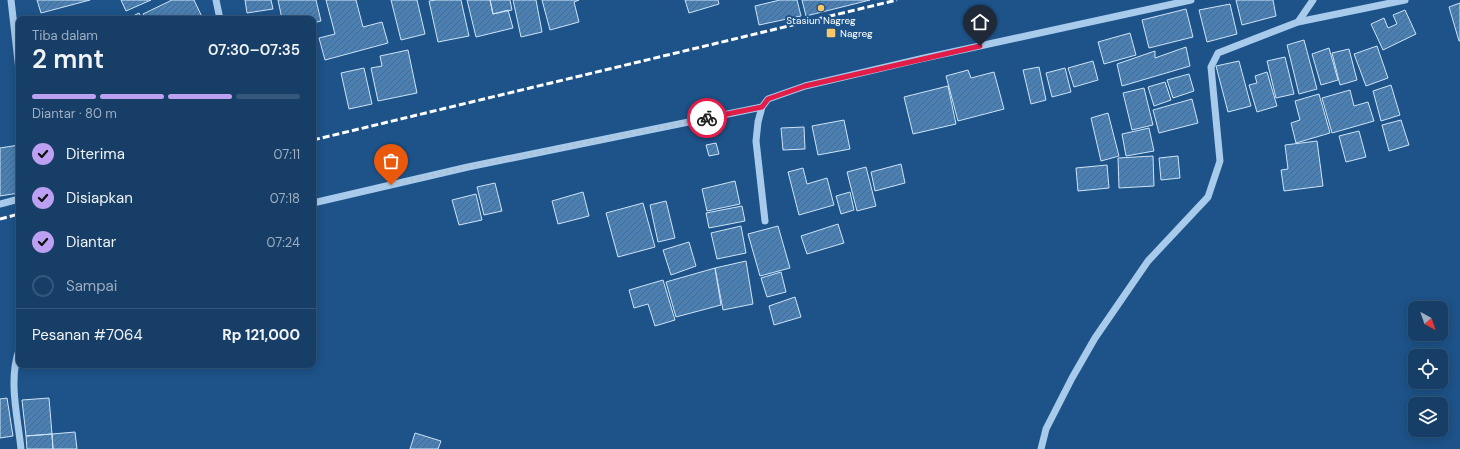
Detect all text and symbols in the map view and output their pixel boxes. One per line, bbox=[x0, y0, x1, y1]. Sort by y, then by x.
marker: Stasiun Nagreg bbox=[816, 3, 826, 13]
pin bbox=[963, 5, 997, 46]
icon: home bbox=[969, 11, 991, 33]
place label: Stasiun Nagreg bbox=[786, 14, 856, 27]
text: Tiba dalam bbox=[32, 27, 98, 44]
marker: Nagreg bbox=[825, 27, 837, 39]
place label: Nagreg bbox=[840, 27, 873, 40]
text: 07:30–07:35 bbox=[208, 40, 300, 60]
text: 2 mnt bbox=[32, 42, 104, 76]
courier bbox=[687, 98, 727, 138]
text: Diantar · 80 m bbox=[32, 105, 117, 122]
icon: bike bbox=[696, 107, 718, 129]
icon: check bbox=[32, 143, 54, 165]
text: Diterima bbox=[66, 144, 125, 164]
pin bbox=[374, 144, 408, 185]
text: 07:11 bbox=[274, 146, 300, 163]
icon: bag bbox=[380, 150, 402, 172]
icon: check bbox=[32, 187, 54, 209]
text: Disiapkan bbox=[66, 188, 133, 208]
text: 07:18 bbox=[270, 190, 300, 207]
icon: check bbox=[32, 231, 54, 253]
text: Diantar bbox=[66, 232, 116, 252]
text: 07:24 bbox=[267, 234, 300, 251]
text: Sampai bbox=[66, 276, 117, 296]
north arrow bbox=[1408, 301, 1448, 341]
map controls bbox=[1408, 301, 1448, 437]
text: Pesanan #7064 bbox=[32, 325, 143, 345]
text: Rp 121,000 bbox=[222, 325, 300, 345]
button: locate bbox=[1408, 349, 1448, 389]
button: layers bbox=[1408, 397, 1448, 437]

